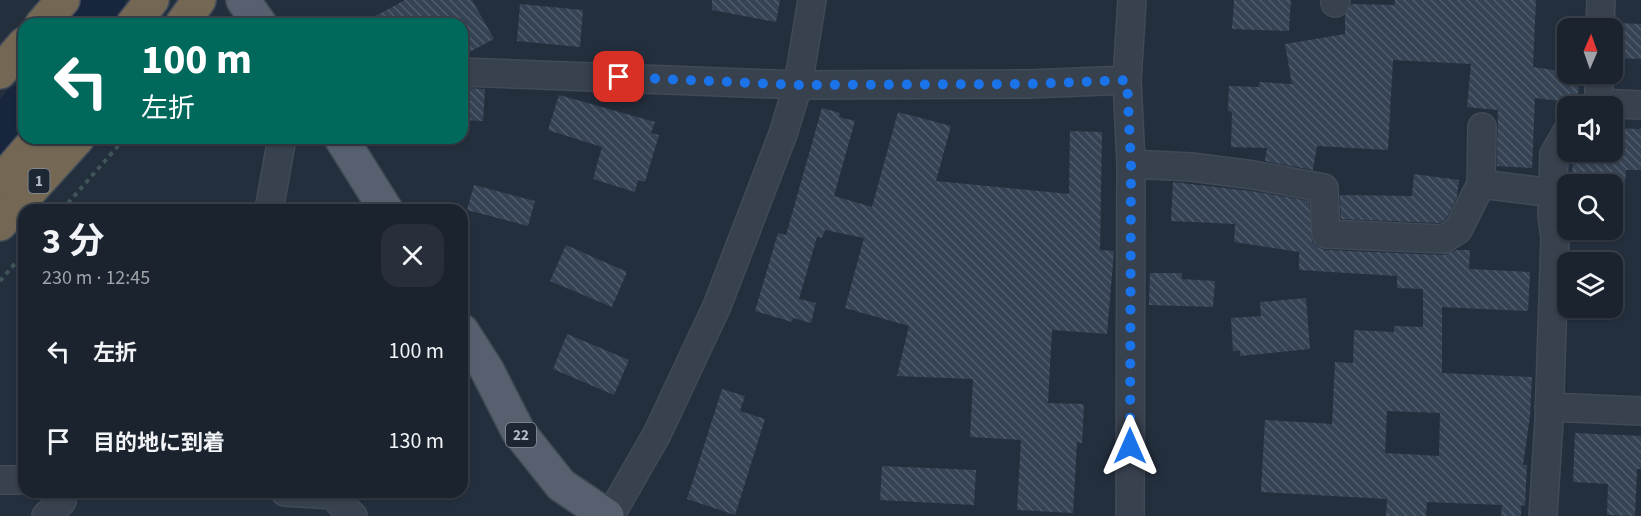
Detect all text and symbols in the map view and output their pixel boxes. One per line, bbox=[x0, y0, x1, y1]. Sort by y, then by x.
north arrow bbox=[1557, 18, 1623, 84]
map controls bbox=[1557, 18, 1623, 318]
text: 100 m bbox=[141, 30, 252, 90]
icon: left bbox=[42, 42, 120, 120]
pin bbox=[593, 51, 644, 102]
icon: arrive bbox=[602, 60, 635, 93]
text: 左折 bbox=[141, 89, 195, 128]
button: sound bbox=[1557, 96, 1623, 162]
road number: 1 bbox=[28, 169, 50, 193]
button: search bbox=[1557, 174, 1623, 240]
text: 3 分 bbox=[42, 216, 104, 267]
button: close bbox=[381, 224, 444, 287]
button: layers bbox=[1557, 252, 1623, 318]
text: 230 m · 12:45 bbox=[42, 264, 150, 292]
icon: left bbox=[42, 335, 75, 368]
text: 100 m bbox=[389, 335, 444, 367]
text: 左折 bbox=[93, 337, 137, 369]
position arrow bbox=[1098, 414, 1162, 478]
road number: 22 bbox=[506, 423, 536, 447]
icon: arrive bbox=[42, 425, 75, 458]
text: 130 m bbox=[389, 425, 444, 457]
text: 目的地に到着 bbox=[93, 427, 225, 459]

